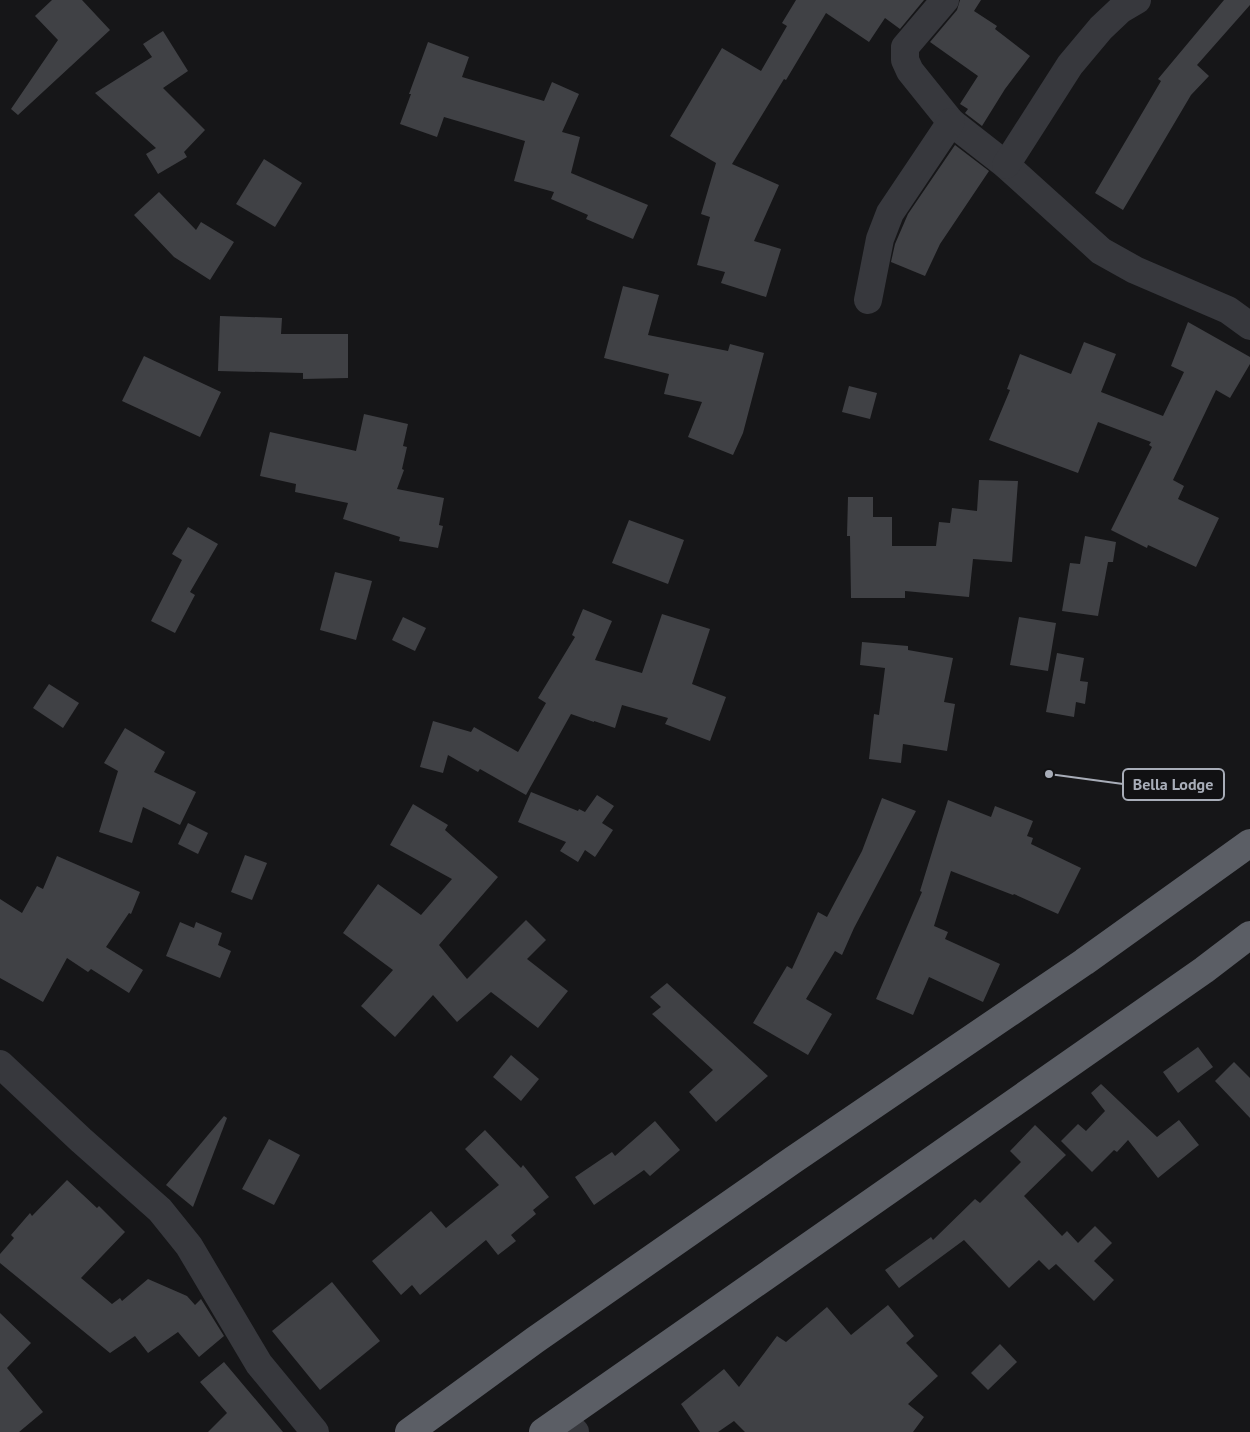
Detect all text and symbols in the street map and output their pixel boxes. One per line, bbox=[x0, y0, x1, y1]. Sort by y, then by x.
callout: Bella Lodge bbox=[1123, 769, 1224, 800]
text: Bella Lodge bbox=[1133, 774, 1213, 794]

